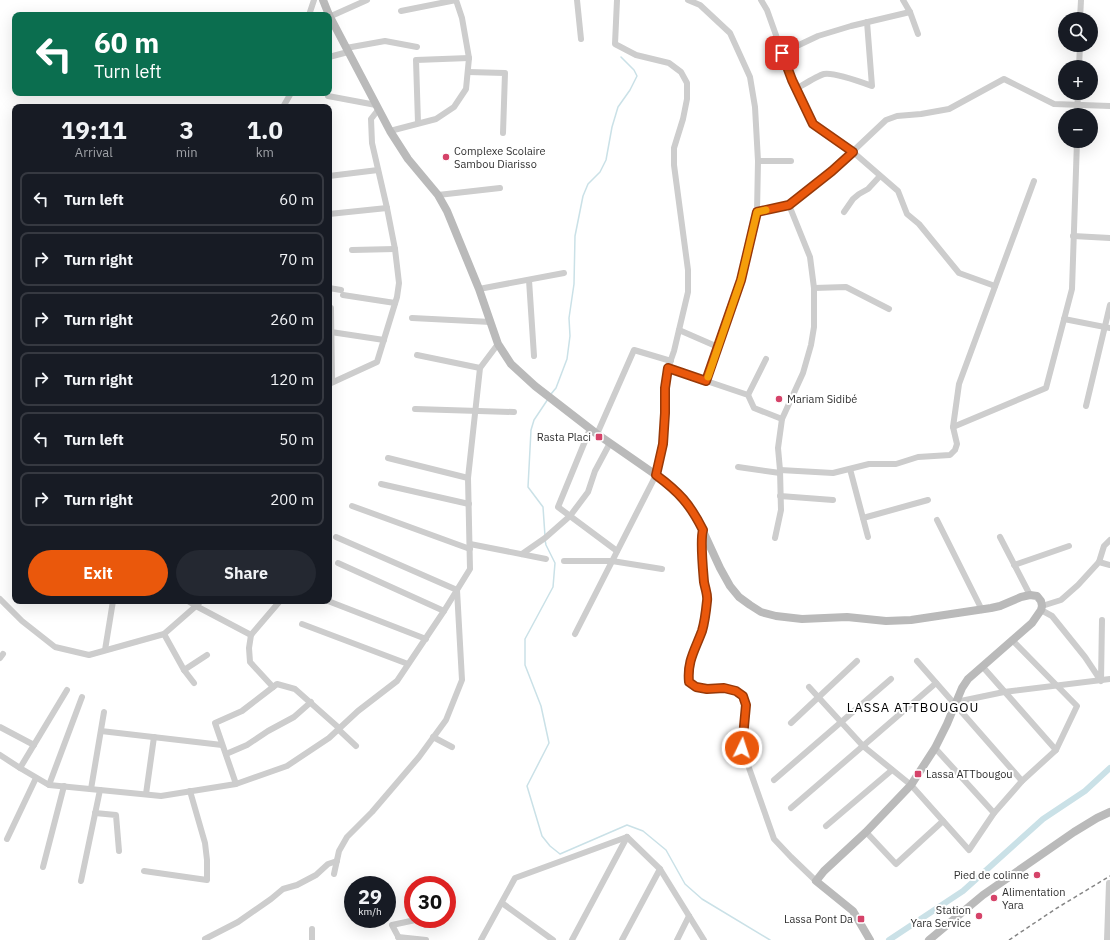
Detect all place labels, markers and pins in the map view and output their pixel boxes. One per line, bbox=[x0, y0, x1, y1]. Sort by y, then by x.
pin bbox=[765, 36, 799, 70]
place label: Complexe Scolaire Sambou Diarisso bbox=[454, 144, 546, 171]
marker: Complexe Scolaire Sambou Diarisso bbox=[441, 152, 451, 162]
place label: Mariam Sidibé bbox=[787, 392, 857, 406]
marker: Mariam Sidibé bbox=[774, 394, 784, 404]
place label: Rasta Placi bbox=[537, 430, 591, 444]
marker: Rasta Placi bbox=[594, 432, 604, 442]
place label: Lassa ATTbougou bbox=[926, 767, 1013, 781]
marker: Lassa ATTbougou bbox=[913, 769, 923, 779]
place label: Pied de colinne bbox=[954, 868, 1029, 882]
marker: Pied de colinne bbox=[1032, 870, 1042, 880]
place label: Alimentation Yara bbox=[1002, 885, 1065, 912]
marker: Alimentation Yara bbox=[989, 893, 999, 903]
place label: Station Yara Service bbox=[910, 903, 971, 930]
marker: Station Yara Service bbox=[974, 911, 984, 921]
place label: Lassa Pont Da bbox=[784, 912, 853, 926]
marker: Lassa Pont Da bbox=[856, 914, 866, 924]

